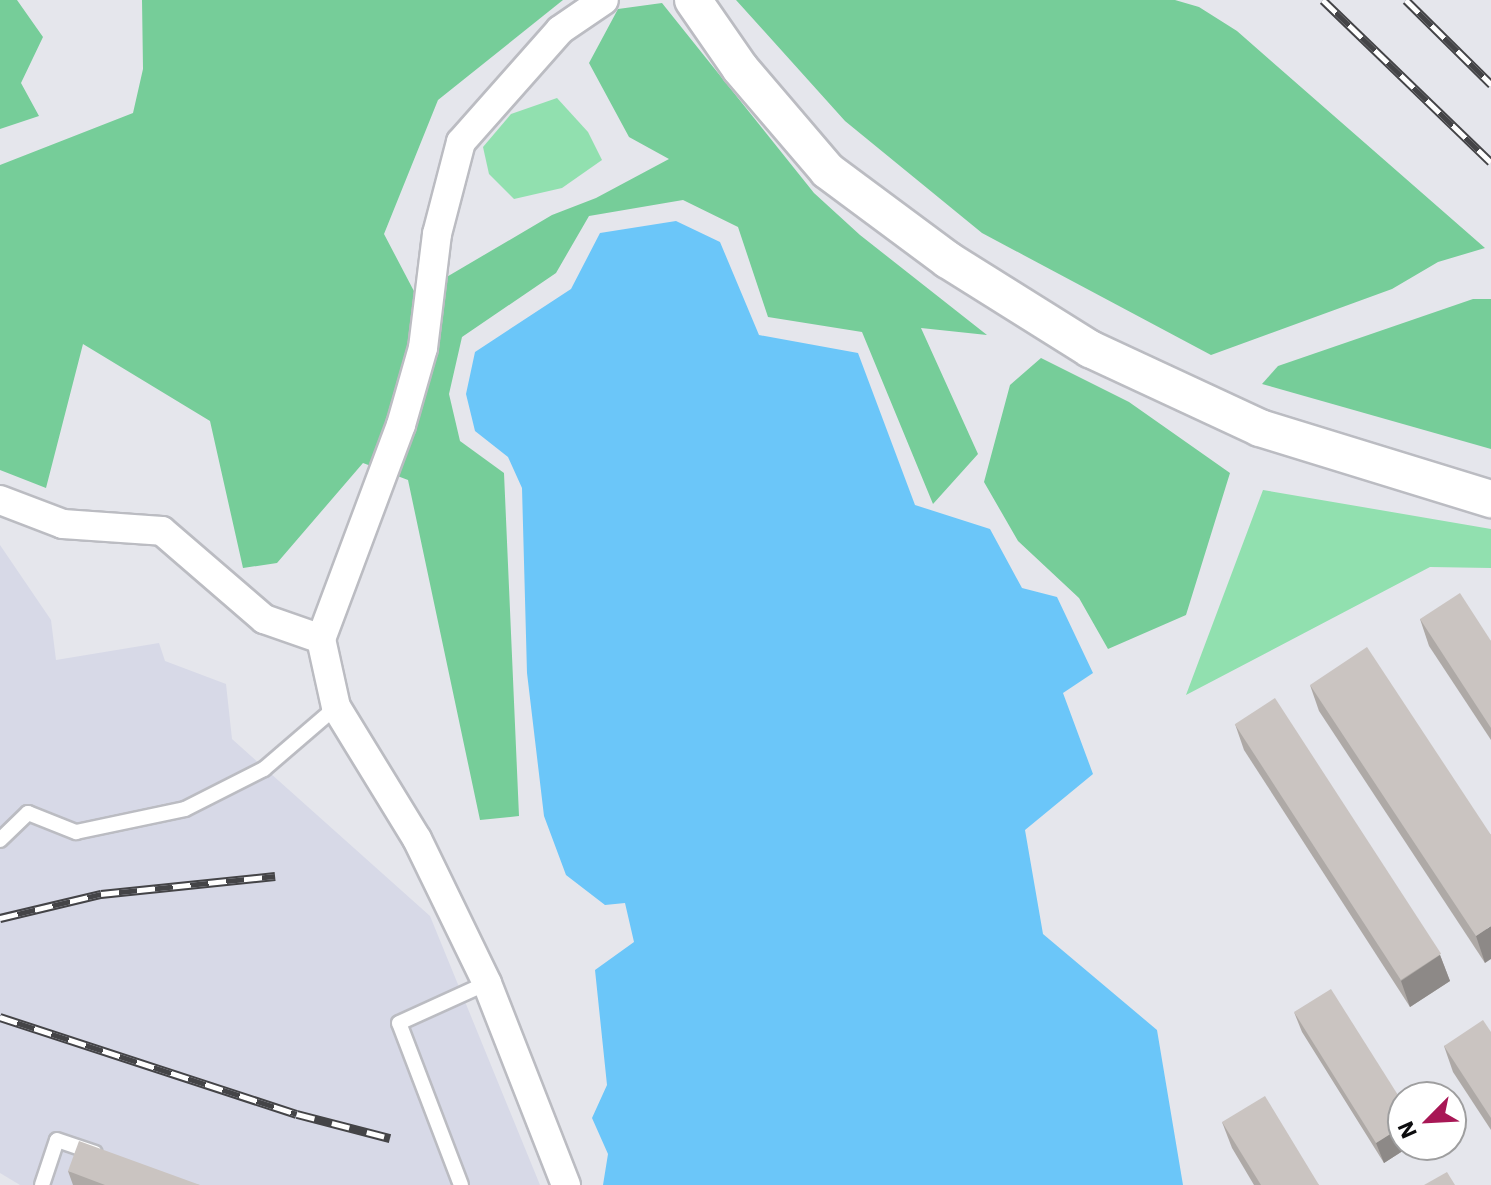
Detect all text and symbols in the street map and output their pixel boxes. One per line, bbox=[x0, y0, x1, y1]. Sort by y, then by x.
north arrow bbox=[1387, 1081, 1467, 1161]
text: N bbox=[1390, 1117, 1423, 1143]

